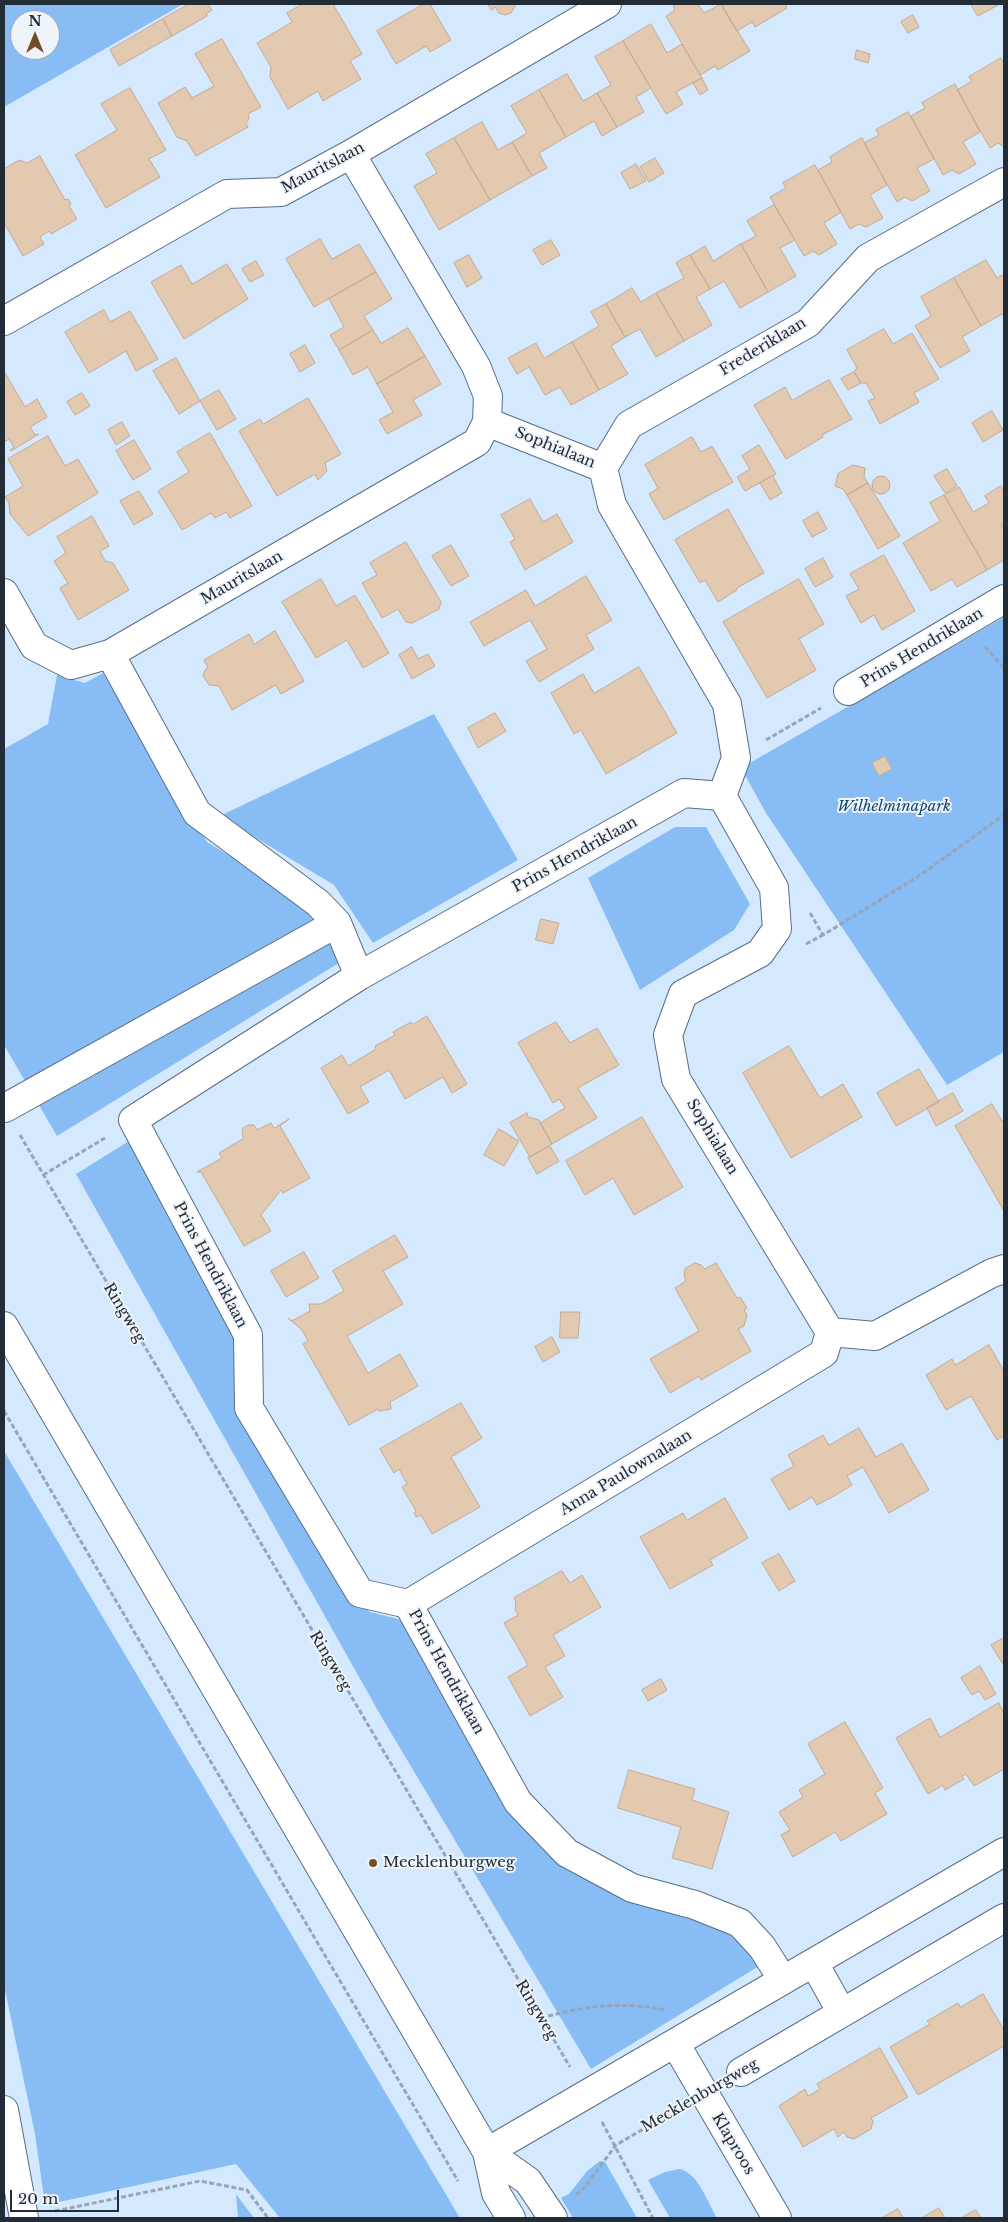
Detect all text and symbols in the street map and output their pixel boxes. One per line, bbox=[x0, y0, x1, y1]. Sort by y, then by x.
north arrow bbox=[10, 10, 60, 60]
text: N bbox=[28, 12, 42, 30]
street label: Mauritslaan bbox=[278, 139, 368, 197]
street label: Frederiklaan bbox=[717, 314, 809, 380]
street label: Sophialaan bbox=[512, 424, 598, 472]
street label: Mauritslaan bbox=[198, 547, 286, 609]
street label: Prins Hendriklaan bbox=[857, 604, 987, 692]
park label: Wilhelminapark bbox=[837, 798, 951, 816]
street label: Prins Hendriklaan bbox=[509, 813, 641, 897]
street label: Sophialaan bbox=[682, 1096, 742, 1178]
street label: Prins Hendriklaan bbox=[169, 1199, 251, 1331]
street label: Ringweg bbox=[99, 1280, 149, 1346]
street label: Anna Paulownalaan bbox=[557, 1426, 695, 1520]
street label: Prins Hendriklaan bbox=[404, 1606, 488, 1738]
street label: Ringweg bbox=[305, 1628, 355, 1694]
place label: Mecklenburgweg bbox=[383, 1854, 515, 1872]
marker: Mecklenburgweg bbox=[367, 1857, 379, 1869]
street label: Ringweg bbox=[511, 1977, 561, 2043]
street label: Mecklenburgweg bbox=[638, 2055, 762, 2137]
street label: Klaproos bbox=[708, 2110, 758, 2178]
scale bar bbox=[12, 2180, 121, 2212]
text: 20 m bbox=[18, 2189, 58, 2208]

